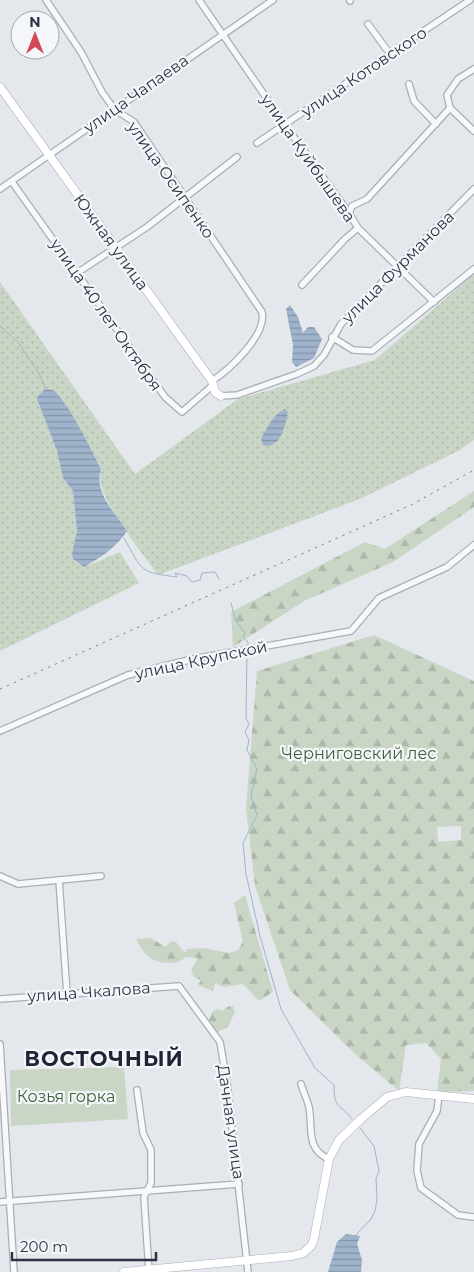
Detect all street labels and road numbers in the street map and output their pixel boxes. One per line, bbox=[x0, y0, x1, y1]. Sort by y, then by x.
street label: улица Котовского bbox=[297, 23, 430, 122]
street label: улица Чапаева bbox=[79, 51, 192, 138]
street label: улица Куйбышева bbox=[256, 90, 359, 226]
street label: улица Осипенко bbox=[123, 117, 218, 242]
street label: Южная улица bbox=[70, 190, 152, 294]
street label: улица Фурманова bbox=[337, 207, 458, 328]
street label: улица 40 лет Октября bbox=[46, 234, 166, 395]
street label: улица Крупской bbox=[132, 637, 269, 684]
street label: улица Чкалова bbox=[26, 978, 151, 1006]
street label: Дачная улица bbox=[214, 1063, 248, 1181]

